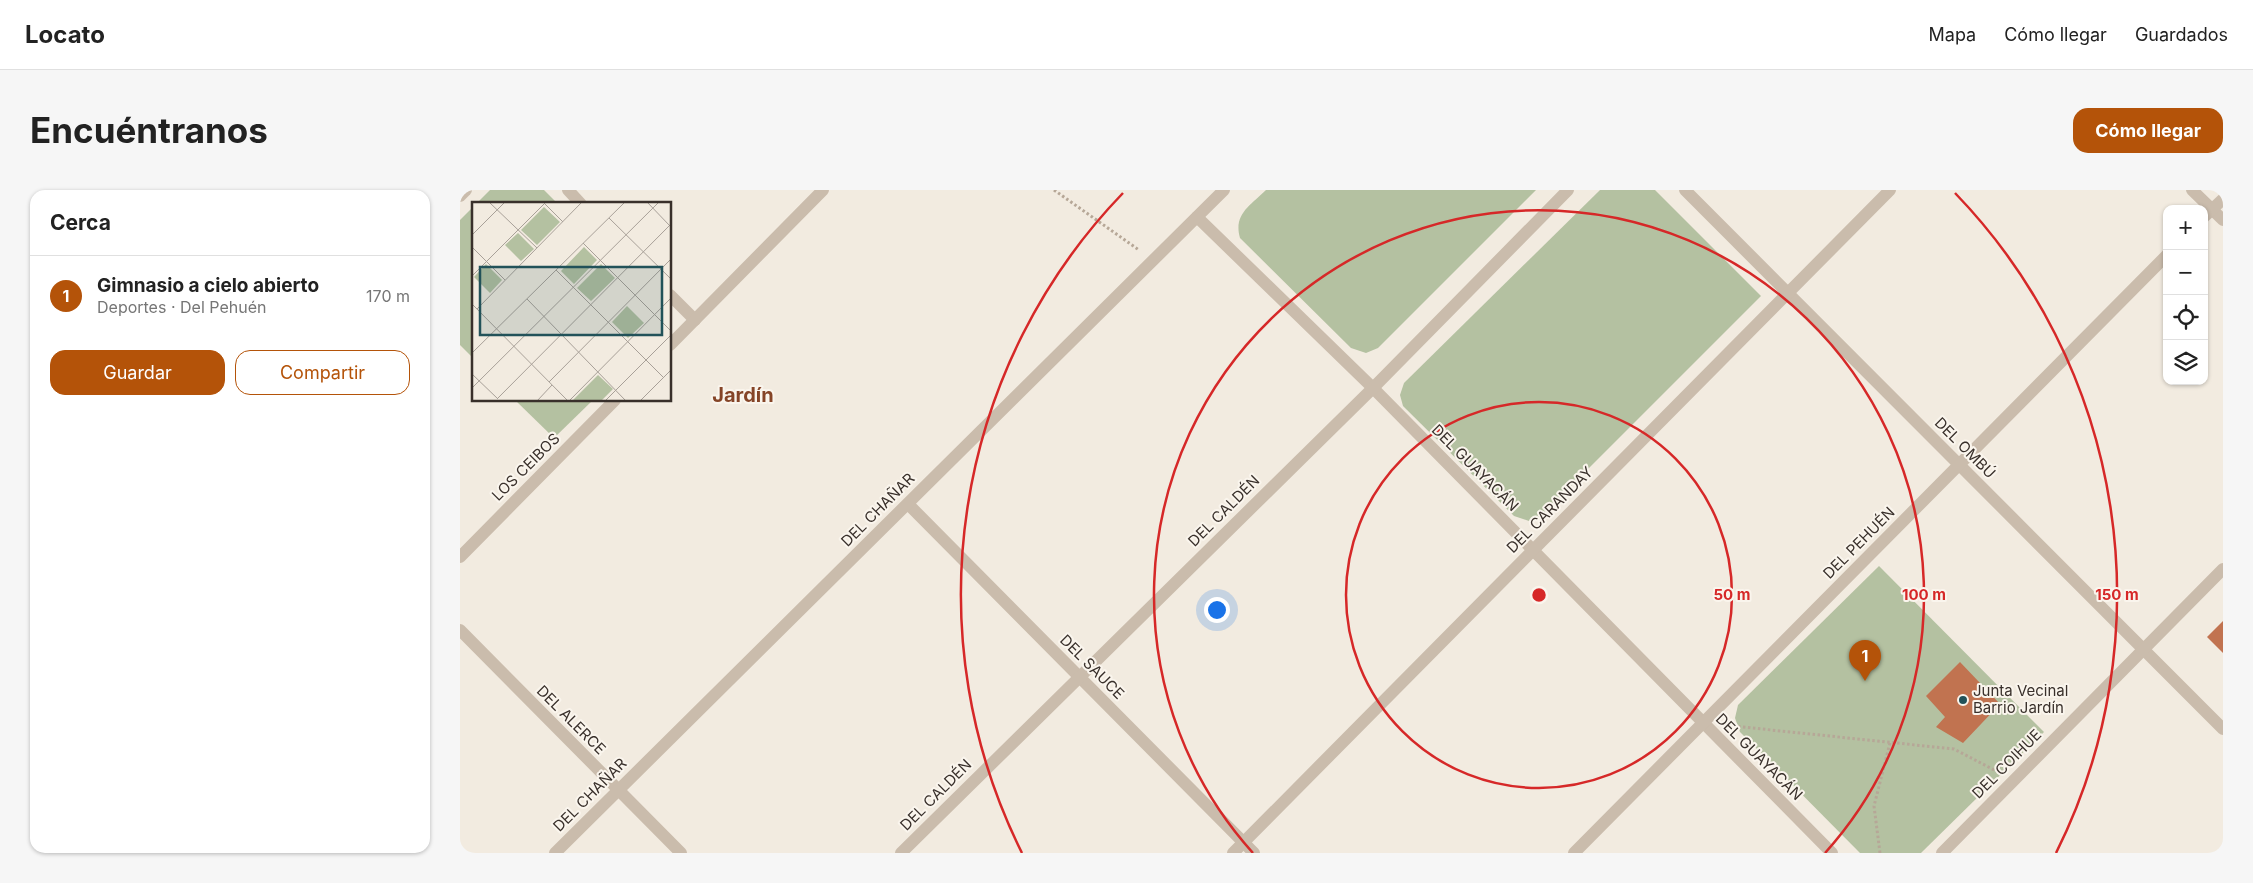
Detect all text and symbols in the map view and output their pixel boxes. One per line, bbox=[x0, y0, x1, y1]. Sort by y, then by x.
text: Locato bbox=[25, 20, 105, 49]
text: Mapa bbox=[1929, 24, 1976, 45]
text: Cómo llegar bbox=[2004, 24, 2107, 45]
text: Guardados bbox=[2135, 24, 2228, 45]
button: Cómo llegar bbox=[2073, 108, 2223, 153]
text: Encuéntranos bbox=[30, 109, 268, 151]
inset map bbox=[472, 202, 671, 401]
map controls bbox=[2163, 205, 2208, 385]
button: + bbox=[2163, 205, 2208, 250]
text: Cerca bbox=[50, 210, 111, 235]
button: − bbox=[2163, 250, 2208, 295]
text: Gimnasio a cielo abierto bbox=[97, 274, 319, 297]
text: 1 bbox=[63, 286, 69, 306]
text: 170 m bbox=[366, 286, 410, 306]
button: locate bbox=[2163, 295, 2208, 340]
text: Deportes · Del Pehuén bbox=[97, 297, 266, 317]
button: layers bbox=[2163, 340, 2208, 385]
button: Guardar bbox=[50, 350, 225, 395]
button: Compartir bbox=[235, 350, 410, 395]
district label: Jardín bbox=[712, 383, 774, 407]
street label: DEL OMBÚ bbox=[1931, 413, 2000, 482]
street label: DEL GUAYACÁN bbox=[1428, 420, 1523, 515]
street label: LOS CEIBOS bbox=[488, 429, 564, 505]
street label: DEL CARANDAY bbox=[1502, 462, 1597, 557]
street label: DEL CHAÑAR bbox=[837, 469, 919, 550]
street label: DEL CALDÉN bbox=[1184, 471, 1263, 550]
street label: DEL PEHUÉN bbox=[1819, 503, 1899, 583]
text: 50 m bbox=[1714, 585, 1750, 604]
text: 100 m bbox=[1902, 585, 1946, 604]
text: 150 m bbox=[2095, 585, 2139, 604]
centre of rings bbox=[1530, 586, 1548, 604]
your location bbox=[1204, 597, 1230, 623]
street label: DEL SAUCE bbox=[1056, 630, 1129, 703]
pin: 1 bbox=[1849, 640, 1881, 681]
street label: DEL ALERCE bbox=[533, 681, 610, 758]
place label: Junta Vecinal Barrio Jardín bbox=[1973, 681, 2068, 717]
marker: Junta Vecinal Barrio Jardín bbox=[1957, 694, 1969, 706]
street label: DEL GUAYACÁN bbox=[1712, 709, 1807, 804]
street label: DEL COIHUE bbox=[1968, 725, 2045, 802]
street label: DEL CHAÑAR bbox=[549, 754, 631, 835]
street label: DEL CALDÉN bbox=[896, 755, 975, 834]

